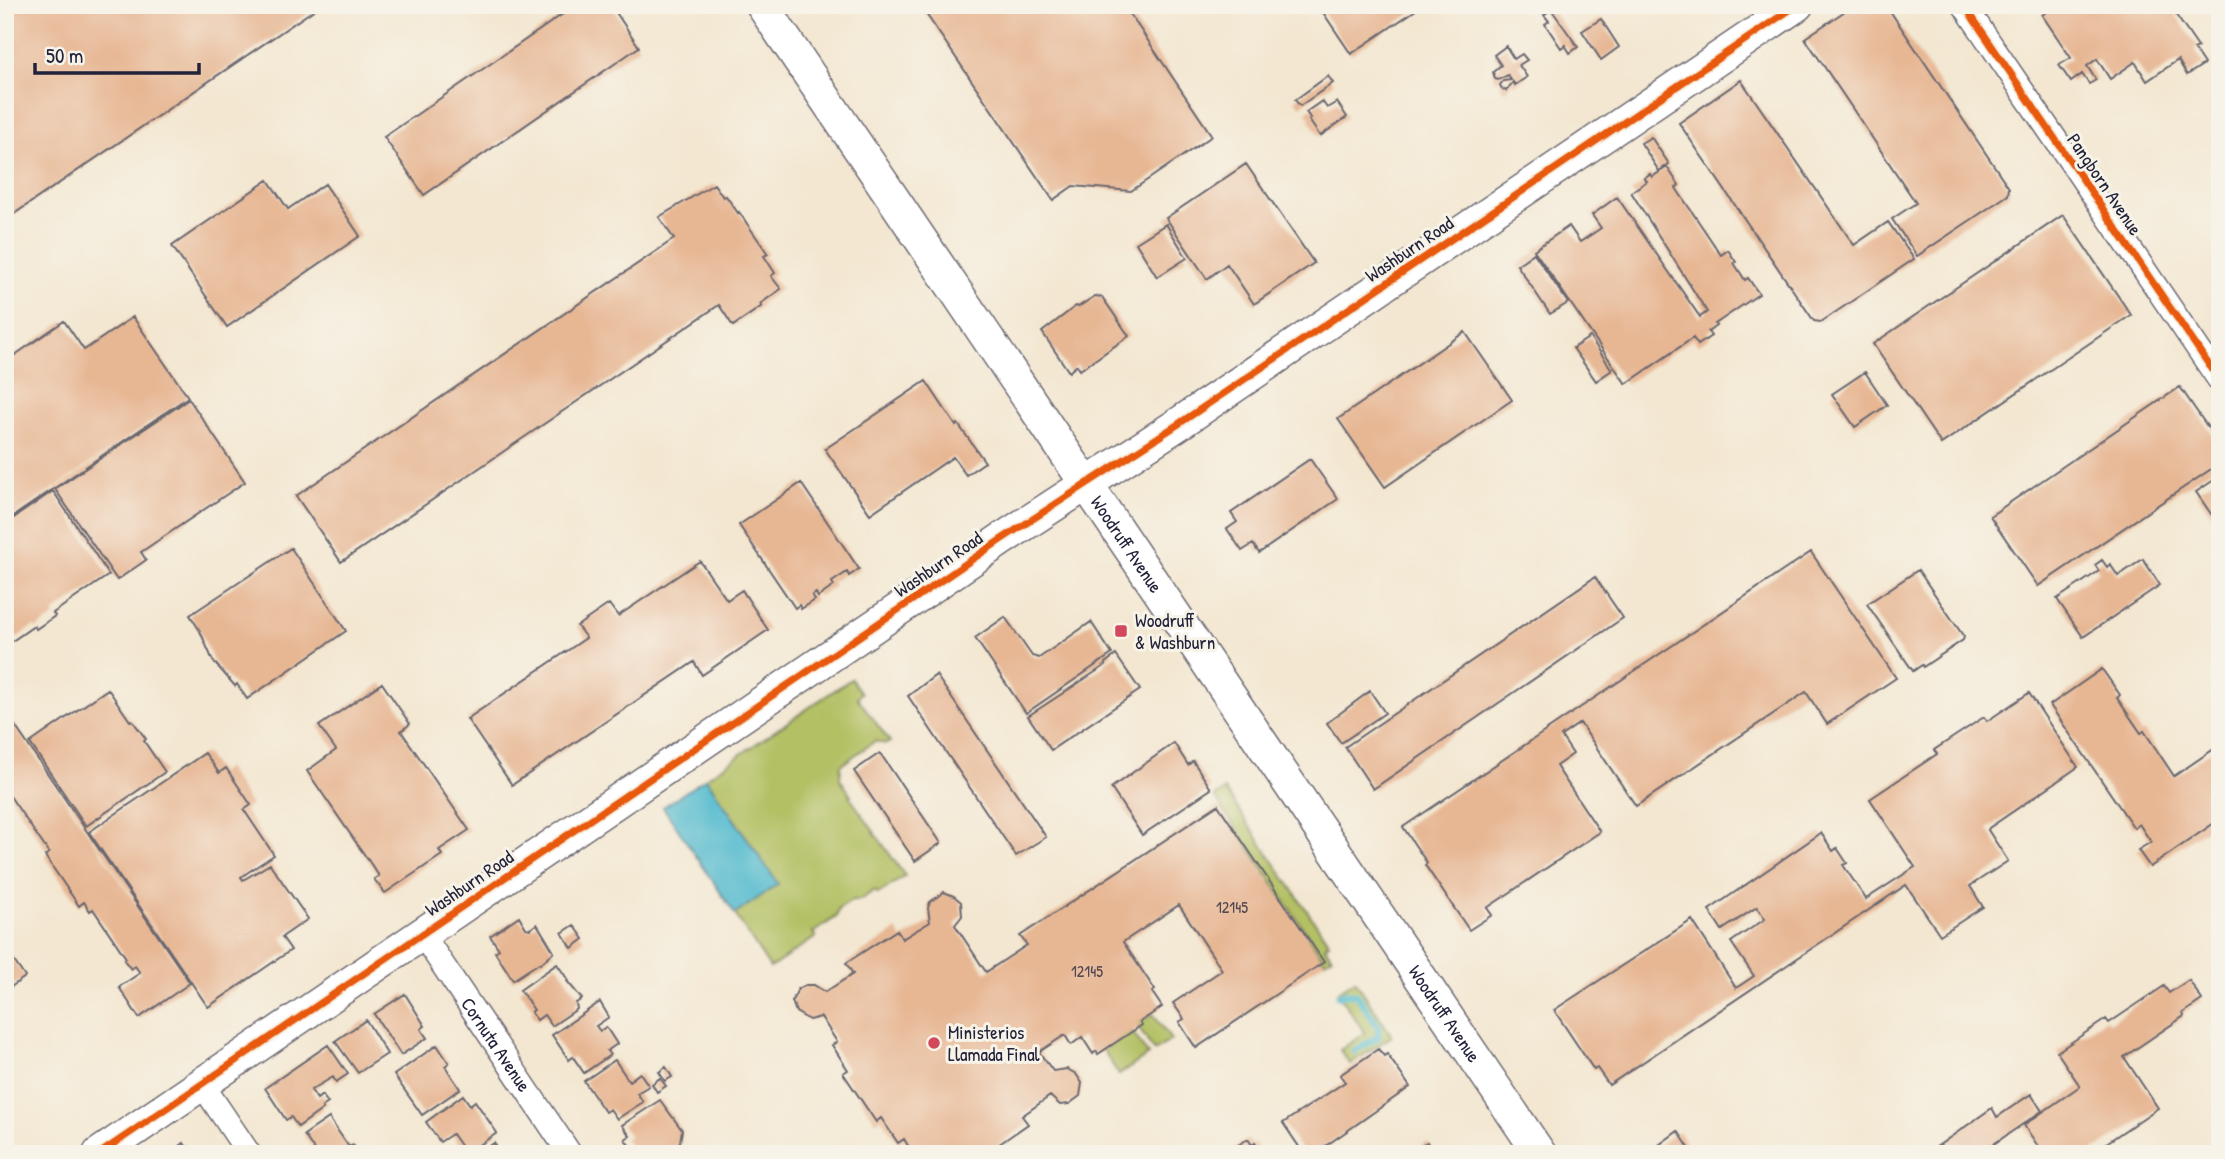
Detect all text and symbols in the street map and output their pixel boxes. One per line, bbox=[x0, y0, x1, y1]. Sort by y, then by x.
scale bar bbox=[35, 32, 200, 76]
text: 50 m bbox=[46, 41, 83, 70]
street label: Pangborn Avenue bbox=[2061, 128, 2149, 240]
street label: Washburn Road bbox=[1360, 210, 1459, 288]
street label: Woodruff Avenue bbox=[1085, 490, 1169, 598]
street label: Washburn Road bbox=[889, 525, 988, 603]
place label: Woodruff & Washburn bbox=[1135, 607, 1215, 655]
marker: Woodruff & Washburn bbox=[1113, 623, 1129, 639]
street label: Washburn Road bbox=[420, 844, 519, 922]
house number: 12145 bbox=[1216, 896, 1248, 918]
house number: 12145 bbox=[1071, 960, 1103, 982]
street label: Woodruff Avenue bbox=[1403, 960, 1487, 1068]
street label: Cornuta Avenue bbox=[455, 992, 537, 1097]
place label: Ministerios Llamada Final bbox=[948, 1019, 1041, 1067]
marker: Ministerios Llamada Final bbox=[926, 1035, 942, 1051]

